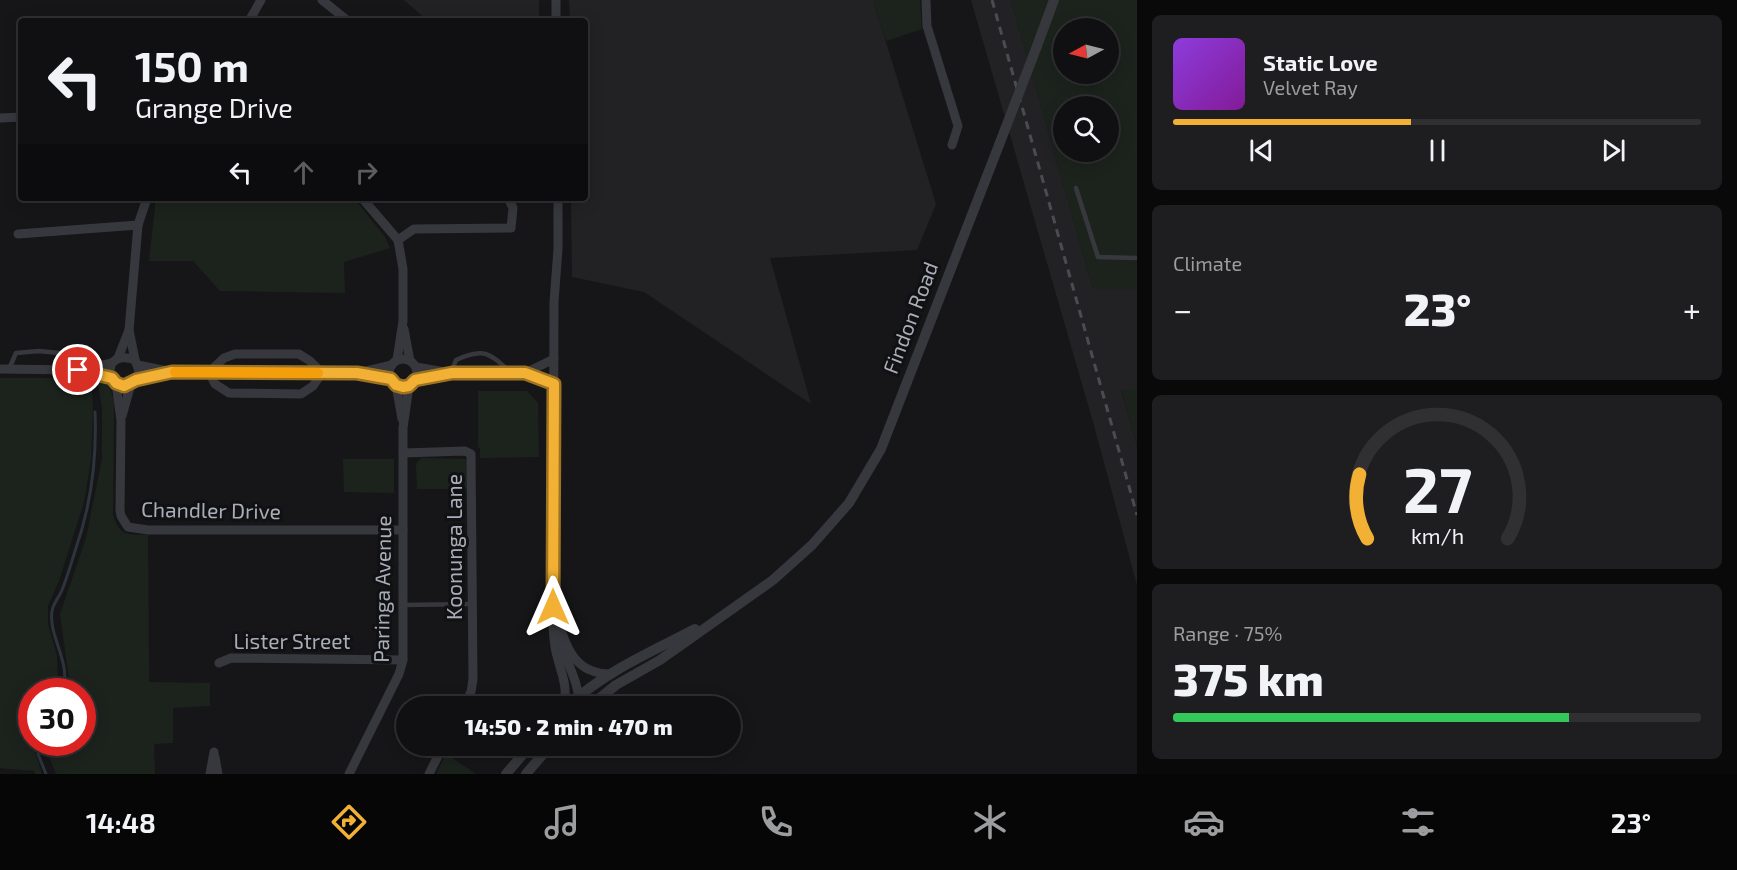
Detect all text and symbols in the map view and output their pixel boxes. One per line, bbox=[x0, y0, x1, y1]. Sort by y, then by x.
north arrow bbox=[1053, 18, 1119, 84]
map controls bbox=[1053, 18, 1119, 162]
text: 150 m bbox=[135, 40, 249, 90]
icon: left bbox=[36, 42, 114, 120]
text: Static Love bbox=[1263, 49, 1378, 75]
text: Velvet Ray bbox=[1263, 75, 1358, 99]
text: Grange Drive bbox=[135, 91, 293, 123]
button: search bbox=[1053, 96, 1119, 162]
icon: previous bbox=[1245, 134, 1278, 167]
icon: pause bbox=[1421, 134, 1454, 167]
icon: next bbox=[1597, 134, 1630, 167]
icon: left bbox=[224, 156, 257, 189]
icon: ahead bbox=[287, 156, 320, 189]
icon: right bbox=[350, 156, 383, 189]
text: Climate bbox=[1173, 251, 1242, 275]
street label: Findon Road bbox=[877, 258, 942, 377]
text: 23° bbox=[1404, 281, 1471, 335]
text: − bbox=[1173, 289, 1192, 329]
text: + bbox=[1683, 289, 1701, 329]
pin bbox=[52, 344, 103, 395]
icon: arrive bbox=[61, 353, 94, 386]
text: 27 bbox=[1402, 451, 1472, 526]
street label: Koonunga Lane bbox=[441, 474, 466, 620]
street label: Chandler Drive bbox=[141, 496, 281, 523]
street label: Paringa Avenue bbox=[368, 515, 395, 663]
text: km/h bbox=[1410, 523, 1464, 548]
position arrow bbox=[521, 575, 585, 639]
text: Range · 75% bbox=[1173, 621, 1282, 645]
street label: Lister Street bbox=[234, 628, 350, 653]
text: 375 km bbox=[1173, 651, 1324, 705]
speed limit sign: 30 bbox=[18, 678, 96, 756]
text: 14:50 · 2 min · 470 m bbox=[464, 713, 673, 739]
icon: directions bbox=[328, 801, 370, 843]
icon: music bbox=[541, 801, 583, 843]
icon: phone bbox=[755, 801, 797, 843]
icon: climate bbox=[969, 801, 1011, 843]
icon: car bbox=[1183, 801, 1225, 843]
icon: filters bbox=[1397, 801, 1439, 843]
text: 14:48 bbox=[86, 806, 156, 838]
text: 23° bbox=[1611, 806, 1651, 838]

